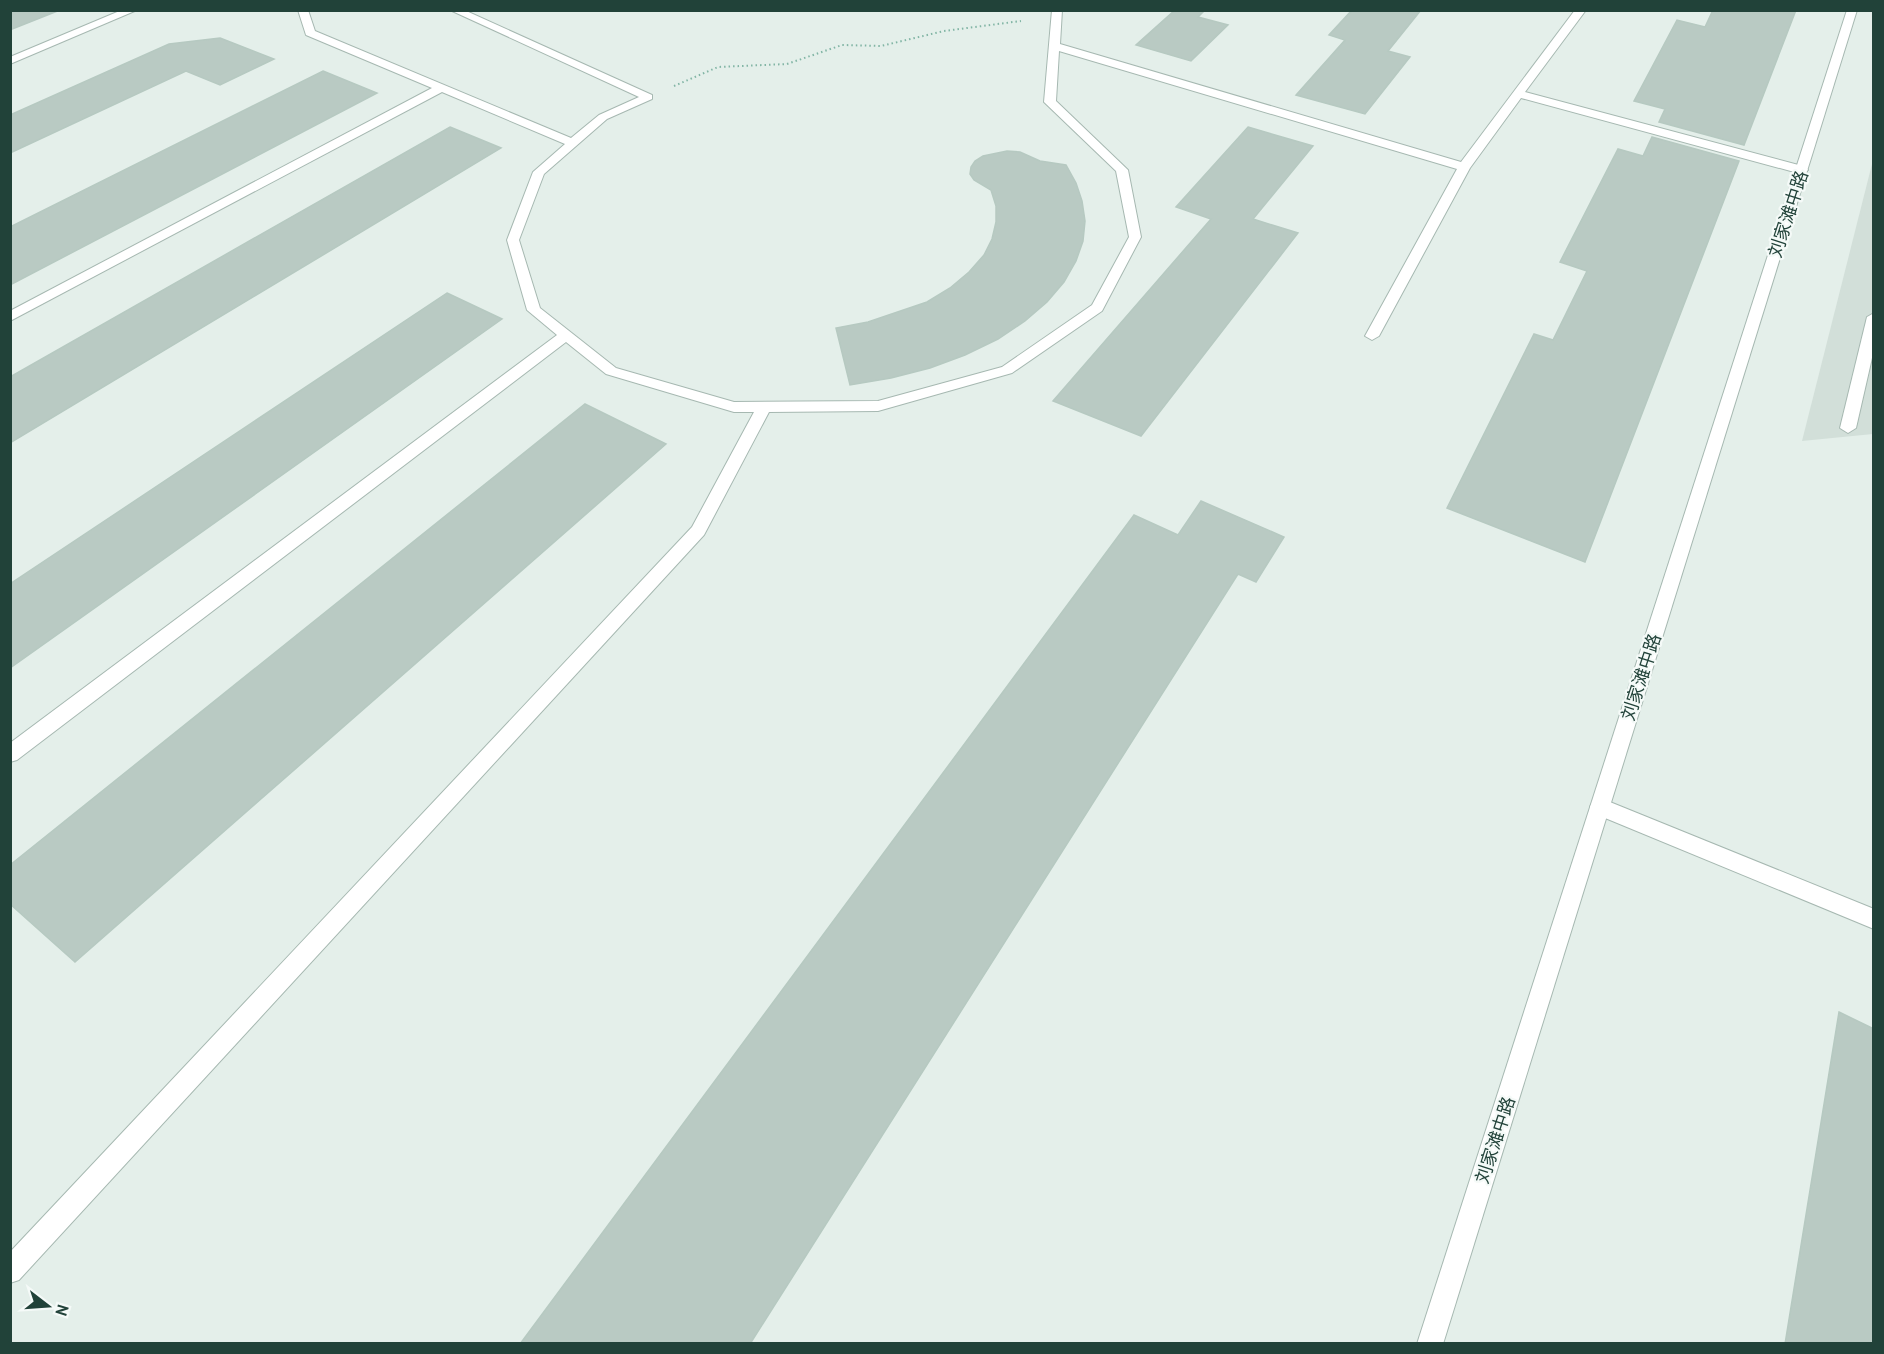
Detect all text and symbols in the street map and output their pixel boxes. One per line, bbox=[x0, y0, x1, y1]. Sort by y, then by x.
street label: 刘家滩中路 bbox=[1763, 168, 1813, 260]
street label: 刘家滩中路 bbox=[1616, 631, 1666, 723]
street label: 刘家滩中路 bbox=[1470, 1094, 1520, 1186]
north arrow bbox=[18, 1276, 78, 1336]
text: N bbox=[51, 1302, 73, 1318]

